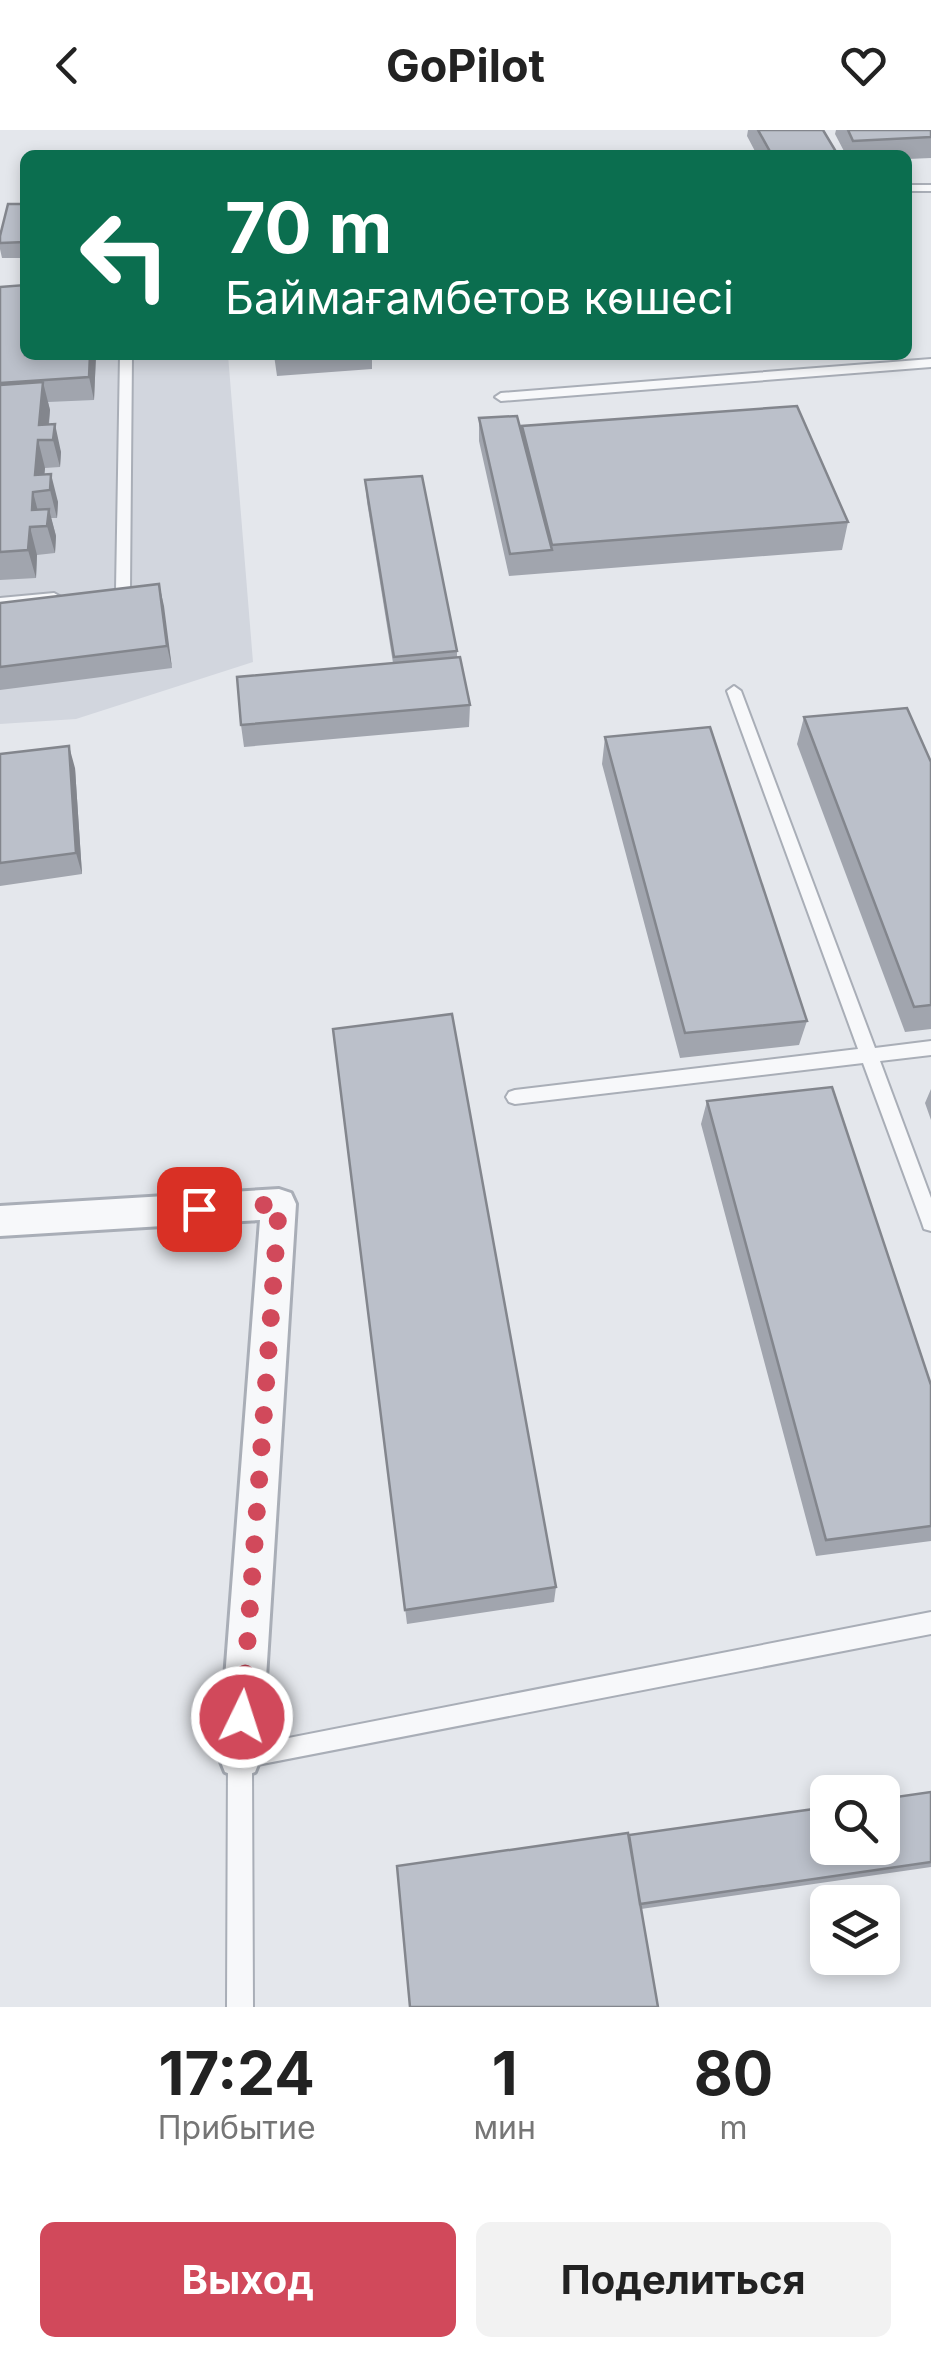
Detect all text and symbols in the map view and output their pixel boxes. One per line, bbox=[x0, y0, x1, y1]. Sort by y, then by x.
icon: back bbox=[40, 38, 95, 93]
text: GoPilot bbox=[386, 38, 545, 93]
icon: heart bbox=[836, 38, 891, 93]
text: 70 m bbox=[225, 185, 392, 270]
icon: left bbox=[60, 190, 190, 320]
text: Баймағамбетов көшесі bbox=[225, 270, 734, 325]
pin bbox=[157, 1167, 242, 1252]
icon: arrive bbox=[172, 1182, 227, 1237]
position arrow bbox=[190, 1665, 294, 1769]
map controls bbox=[810, 1775, 900, 1975]
button: search bbox=[810, 1775, 900, 1865]
button: layers bbox=[810, 1885, 900, 1975]
text: 17:24 bbox=[159, 2037, 315, 2109]
text: 1 bbox=[492, 2037, 518, 2109]
text: 80 bbox=[694, 2037, 773, 2109]
text: Прибытие bbox=[158, 2108, 316, 2147]
text: мин bbox=[473, 2108, 536, 2147]
text: m bbox=[719, 2108, 747, 2147]
button: Выход bbox=[40, 2222, 456, 2337]
button: Поделиться bbox=[476, 2222, 891, 2337]

